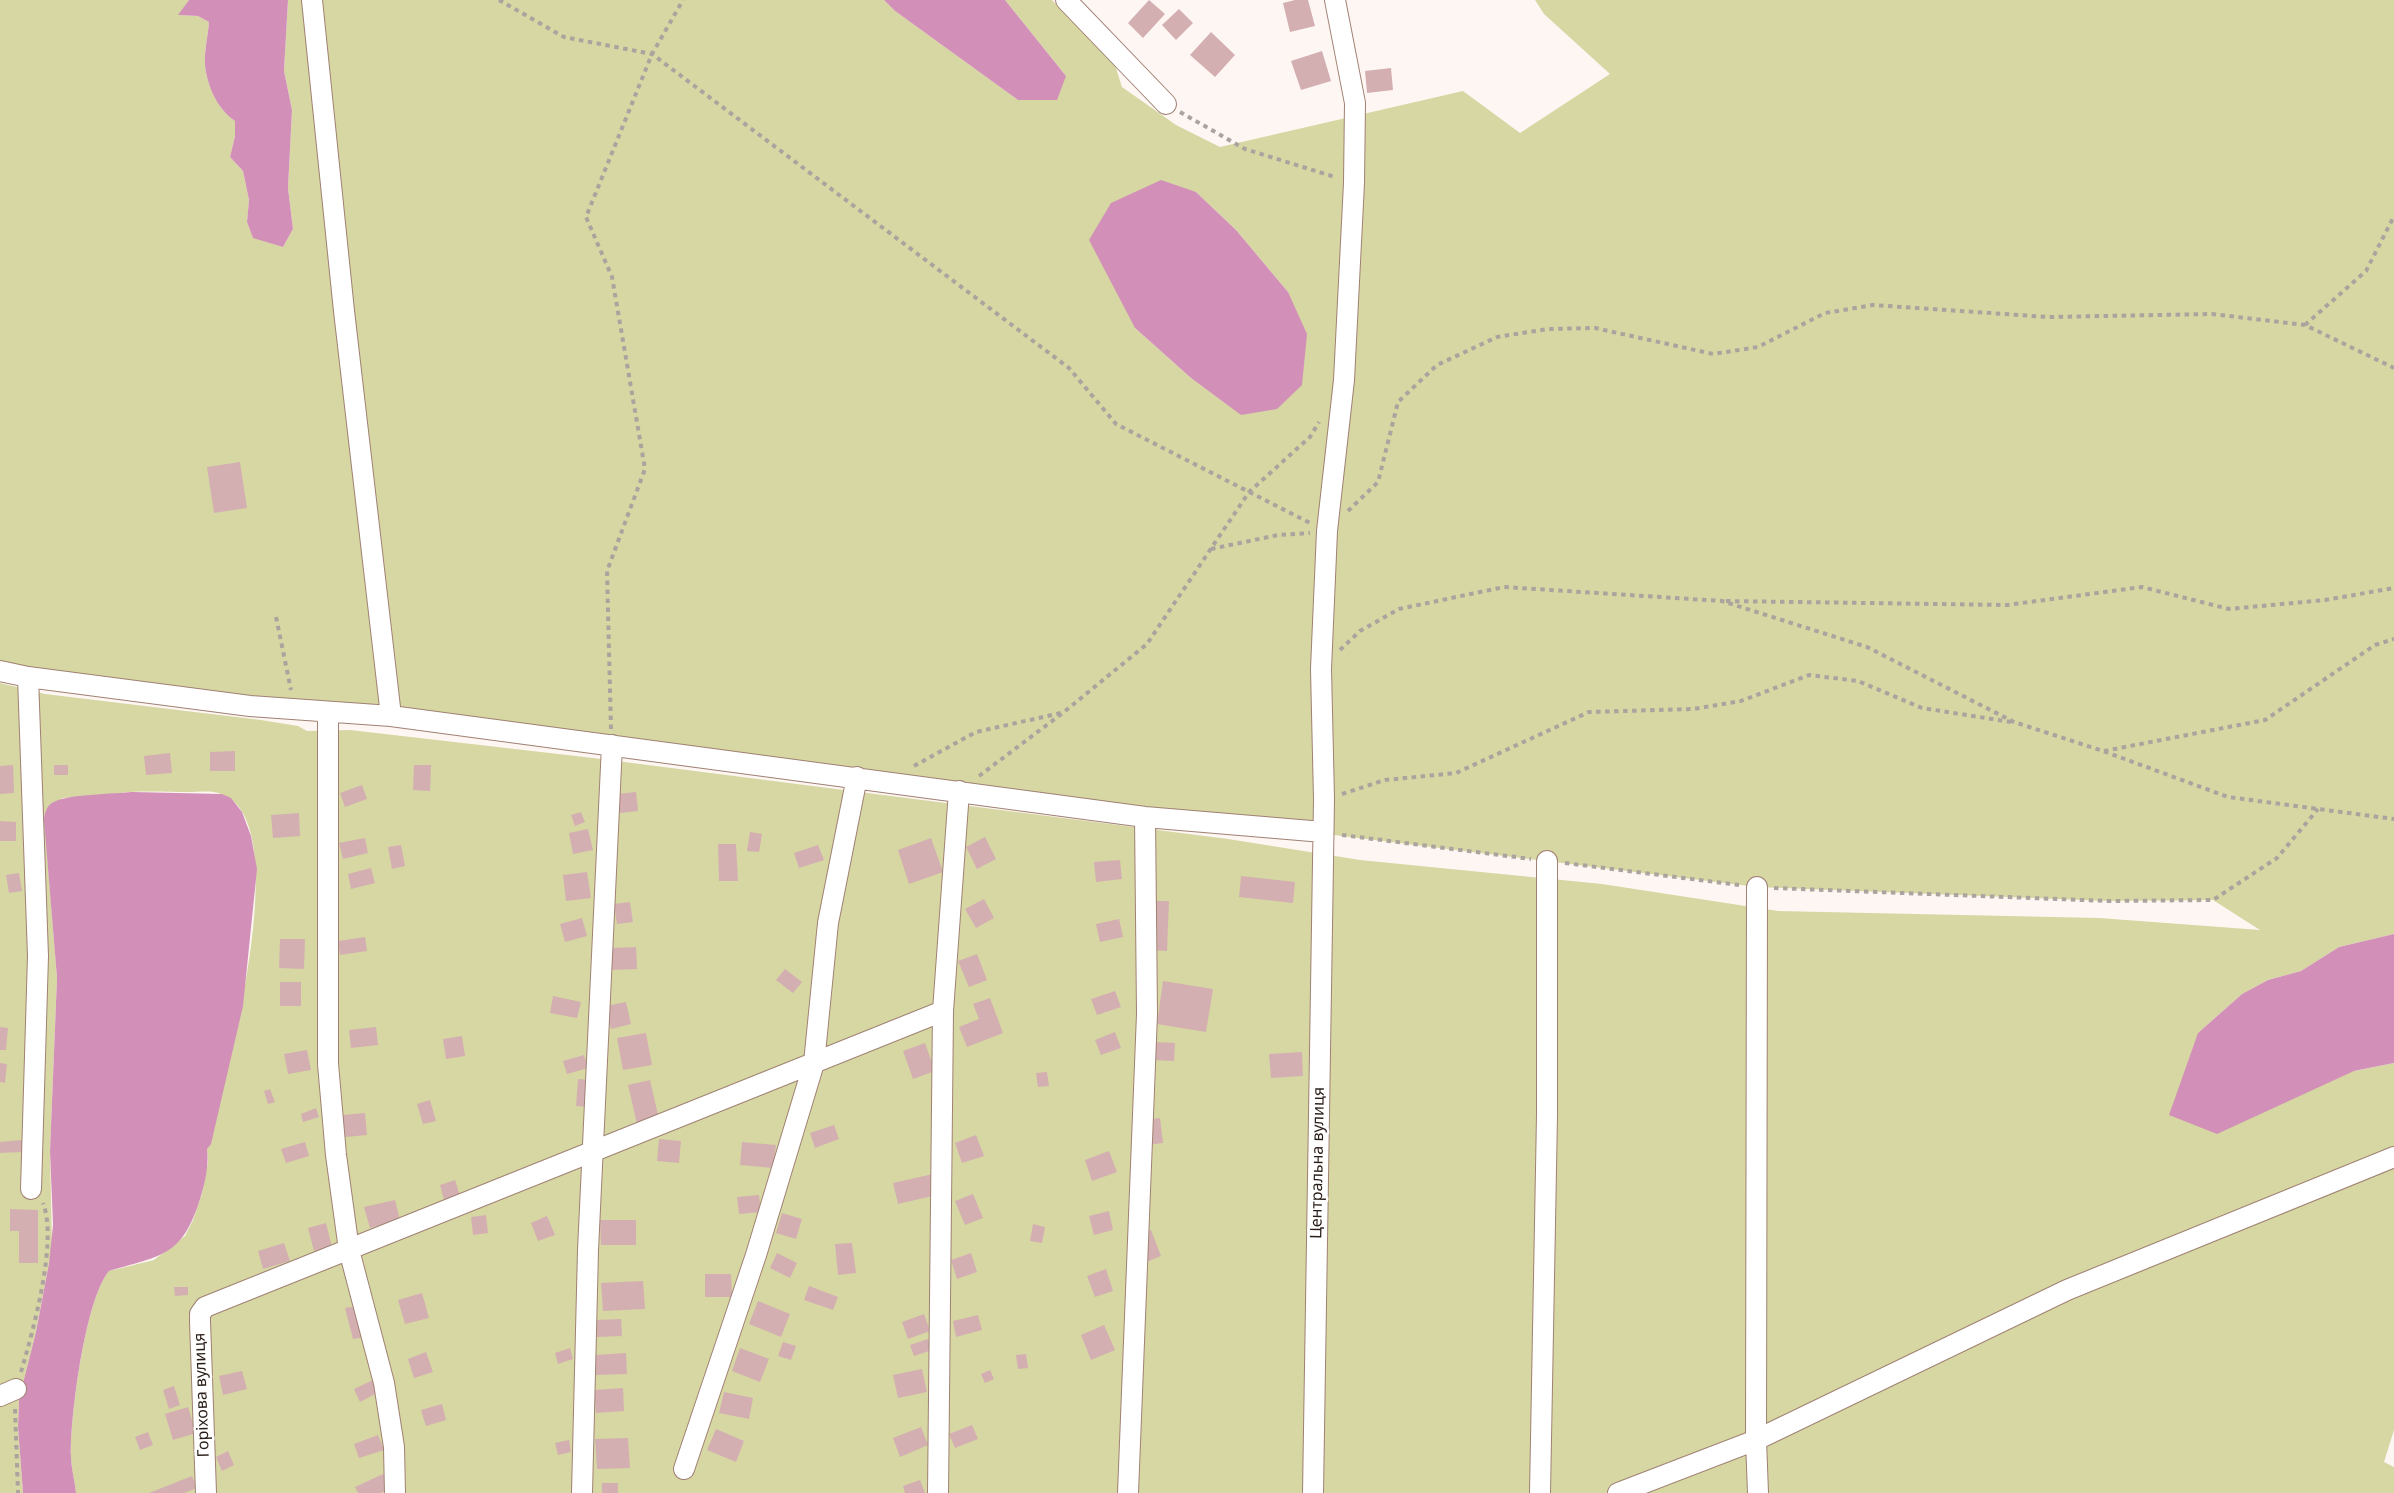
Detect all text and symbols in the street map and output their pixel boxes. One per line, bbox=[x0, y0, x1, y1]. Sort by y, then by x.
street label: Центральна вулиця bbox=[1307, 1087, 1329, 1239]
street label: Горіхова вулиця bbox=[190, 1332, 214, 1458]

